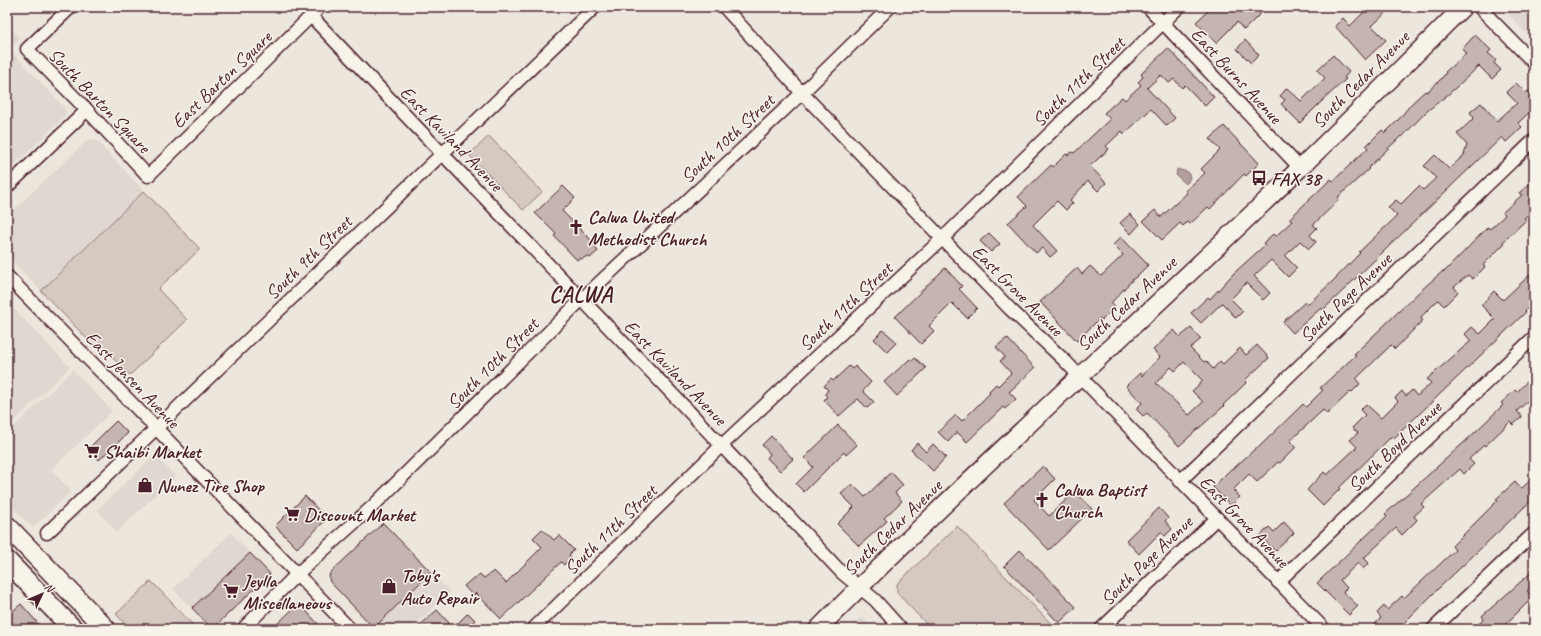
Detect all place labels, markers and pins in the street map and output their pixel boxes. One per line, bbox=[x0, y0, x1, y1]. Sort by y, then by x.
place label: FAX 38 bbox=[1271, 167, 1323, 191]
bus stop icon: FAX 38 bbox=[1250, 169, 1268, 187]
place label: Calwa United Methodist Church bbox=[588, 205, 708, 251]
church icon: Calwa United Methodist Church bbox=[567, 218, 585, 236]
place label: Shaibi Market bbox=[104, 440, 203, 464]
supermarket icon: Shaibi Market bbox=[83, 442, 101, 460]
place label: Nunez Tire Shop bbox=[157, 474, 266, 498]
shop icon: Nunez Tire Shop bbox=[136, 476, 154, 494]
place label: Calwa Baptist Church bbox=[1054, 478, 1148, 524]
church icon: Calwa Baptist Church bbox=[1033, 491, 1051, 509]
place label: Discount Market bbox=[304, 503, 417, 527]
supermarket icon: Discount Market bbox=[283, 505, 301, 523]
place label: Toby's Auto Repair bbox=[401, 564, 480, 610]
place label: Jeylla Miscellaneous bbox=[241, 569, 333, 615]
shop icon: Toby's Auto Repair bbox=[380, 577, 398, 595]
supermarket icon: Jeylla Miscellaneous bbox=[222, 582, 240, 600]

